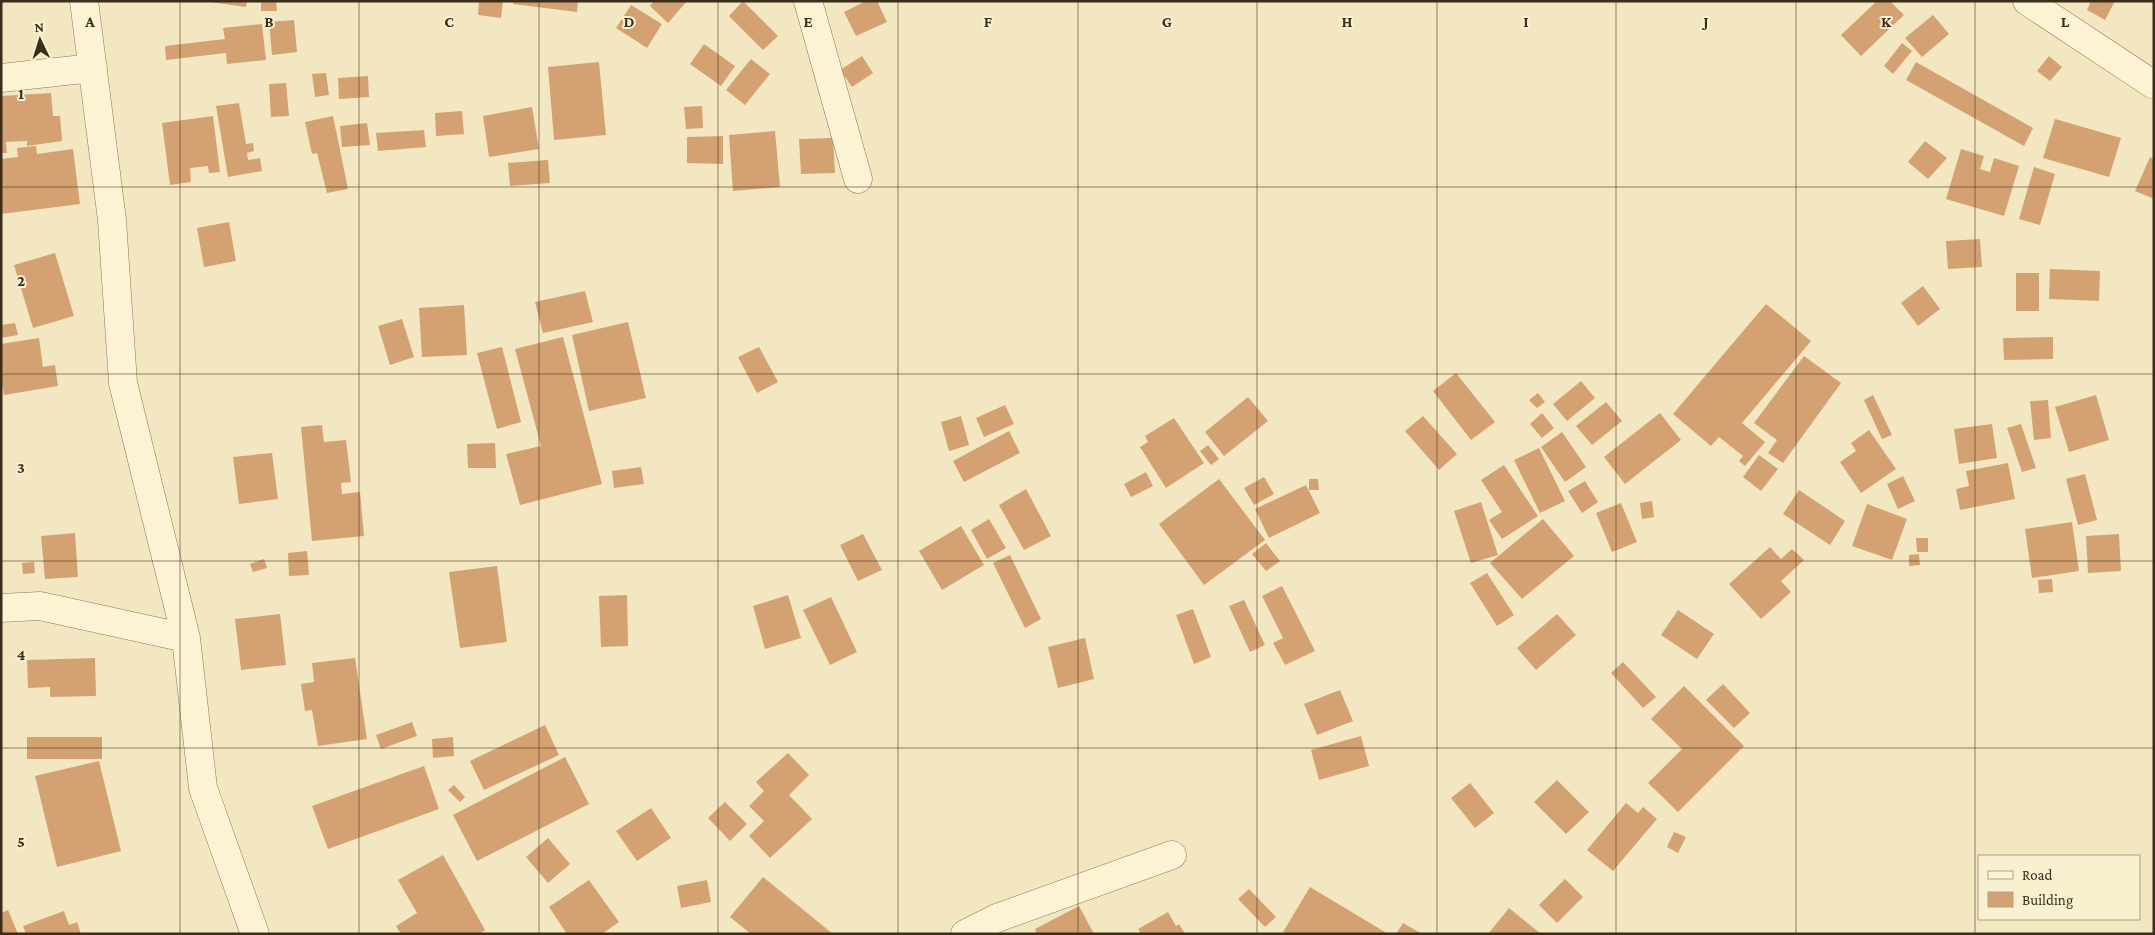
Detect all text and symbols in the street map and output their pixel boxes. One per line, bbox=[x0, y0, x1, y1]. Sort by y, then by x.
text: A bbox=[84, 13, 95, 30]
text: B bbox=[264, 13, 274, 30]
text: C bbox=[444, 13, 454, 30]
text: D bbox=[623, 13, 635, 30]
text: E bbox=[803, 13, 813, 30]
text: F bbox=[984, 13, 993, 30]
text: G bbox=[1162, 13, 1172, 30]
text: H bbox=[1342, 13, 1353, 30]
text: I bbox=[1523, 13, 1529, 30]
text: J bbox=[1701, 13, 1709, 30]
text: K bbox=[1881, 13, 1892, 30]
text: L bbox=[2061, 13, 2070, 30]
north arrow bbox=[15, 15, 65, 65]
text: N bbox=[34, 19, 45, 35]
text: 1 bbox=[18, 85, 24, 102]
text: 2 bbox=[17, 272, 25, 289]
text: 3 bbox=[17, 459, 25, 476]
text: 4 bbox=[17, 646, 26, 663]
text: 5 bbox=[17, 833, 25, 850]
legend bbox=[1978, 855, 2140, 920]
text: Road bbox=[2022, 867, 2053, 883]
text: Building bbox=[2022, 892, 2073, 909]

